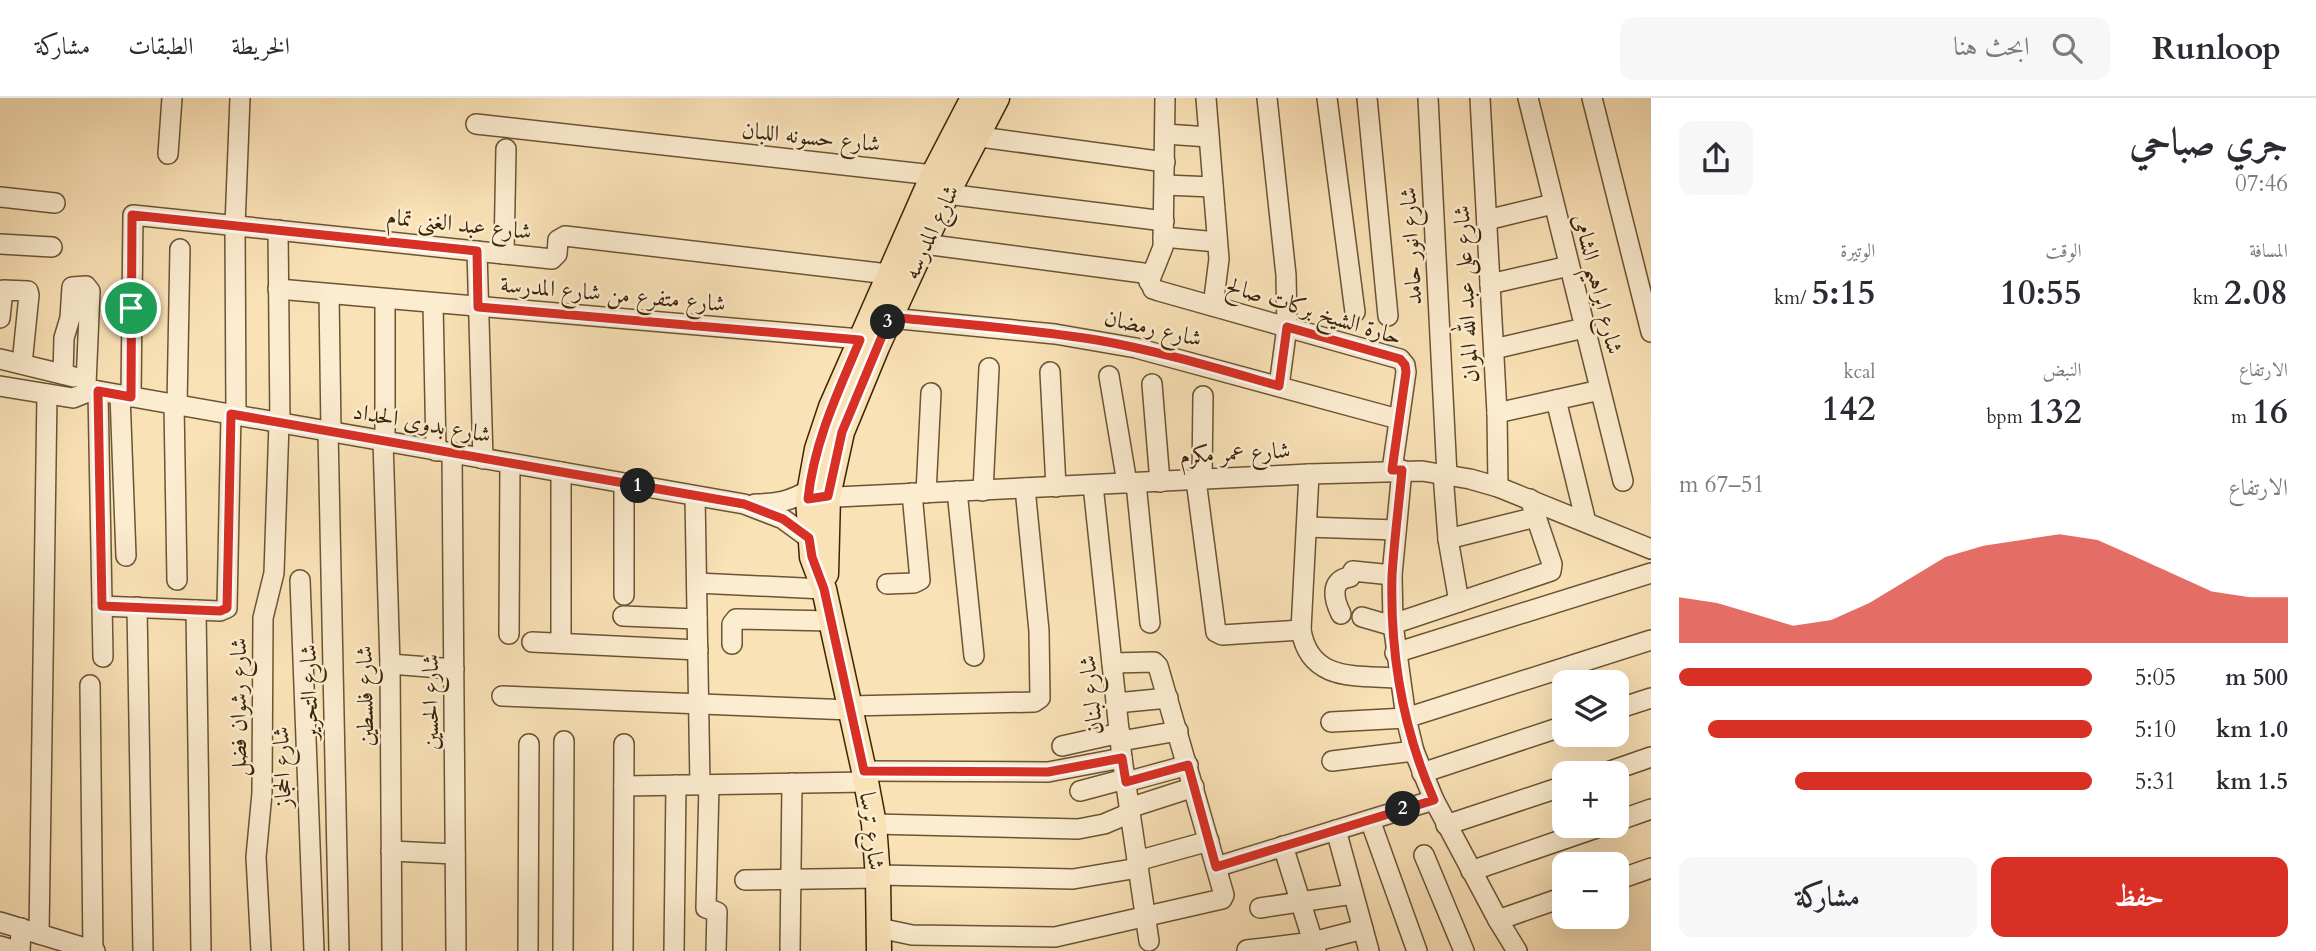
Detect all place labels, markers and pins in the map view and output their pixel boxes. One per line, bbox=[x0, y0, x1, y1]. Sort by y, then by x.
pin bbox=[101, 278, 161, 338]
pin: 3 bbox=[870, 304, 906, 340]
pin: 1 bbox=[620, 468, 656, 504]
pin: 2 bbox=[1386, 792, 1420, 826]

